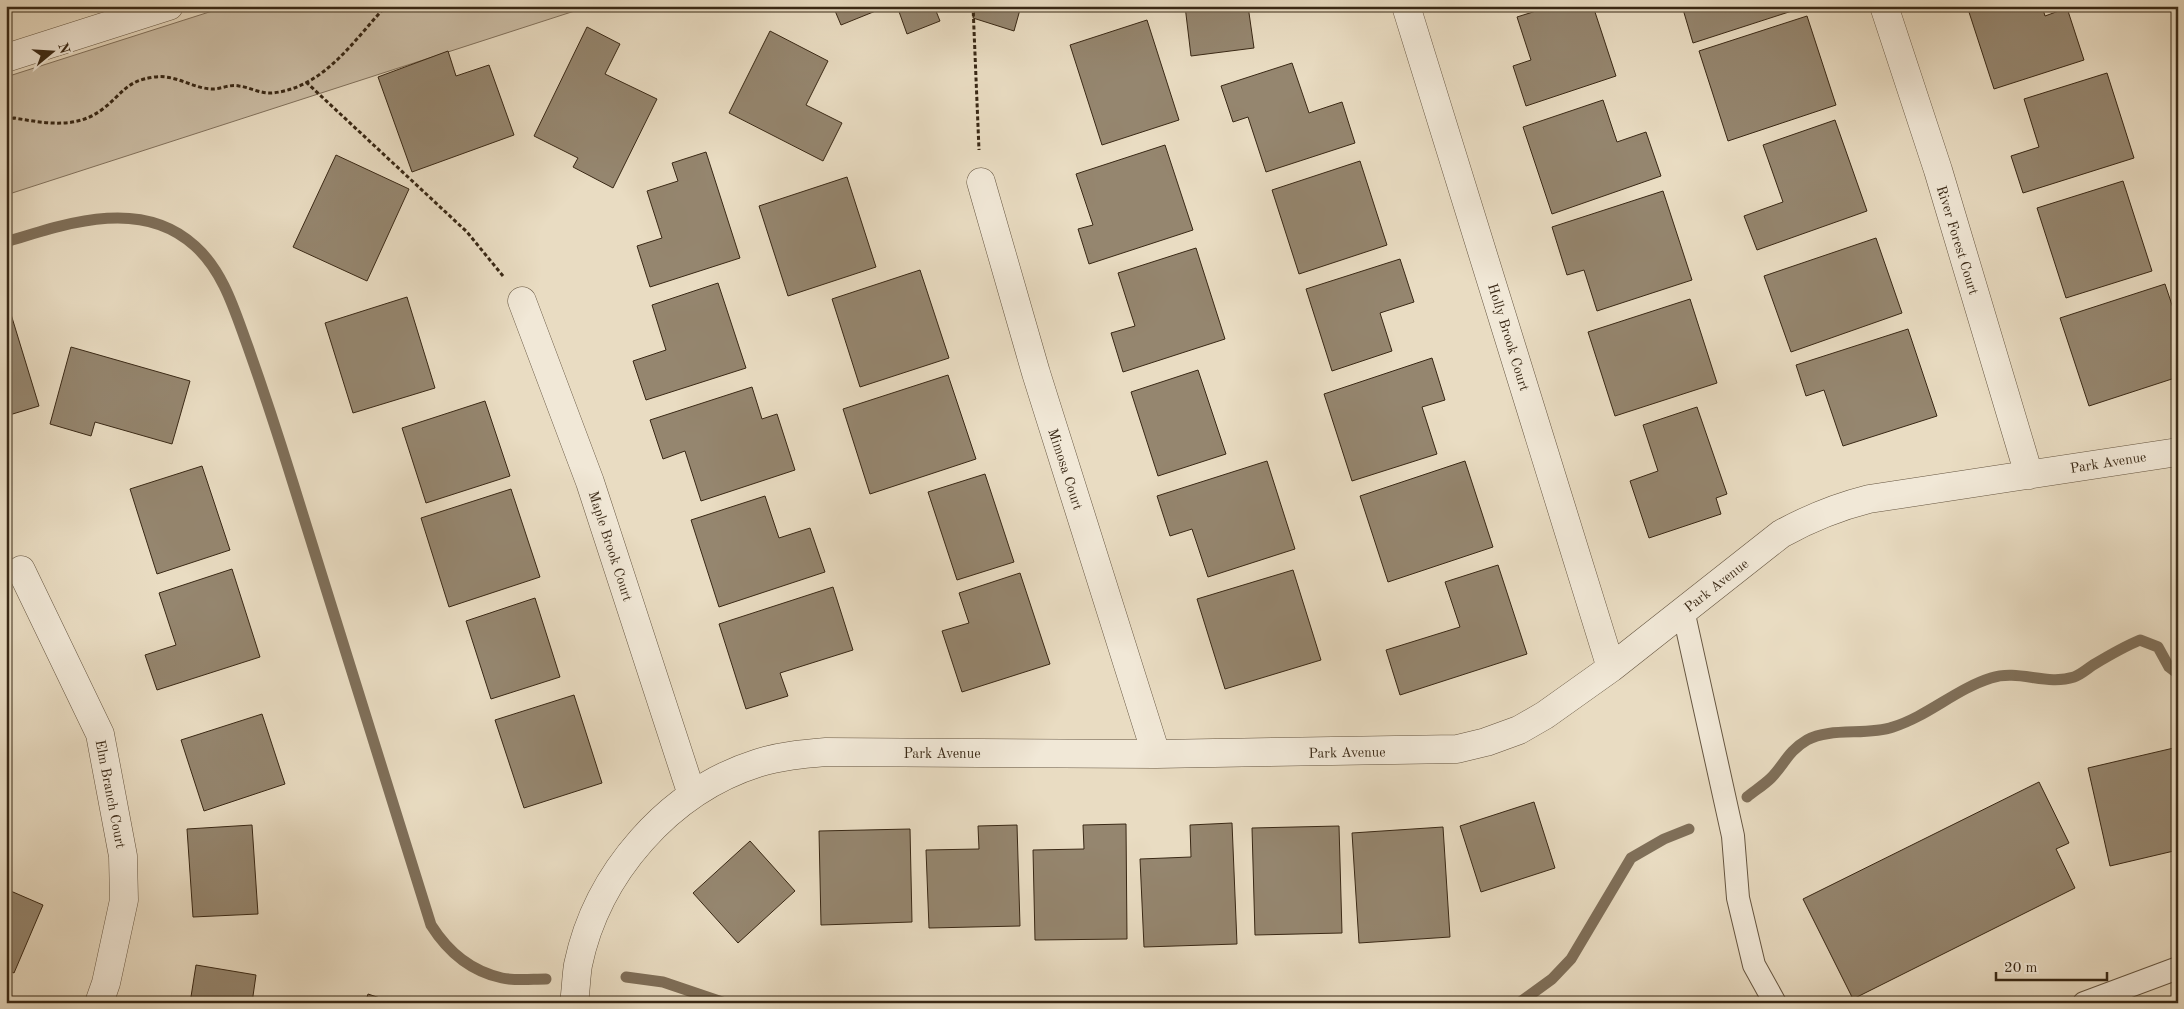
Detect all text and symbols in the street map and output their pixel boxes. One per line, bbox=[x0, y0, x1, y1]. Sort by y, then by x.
north arrow bbox=[28, 28, 78, 78]
text: N bbox=[55, 41, 72, 56]
street label: River Forest Court bbox=[1934, 184, 1980, 297]
street label: Holly Brook Court bbox=[1485, 282, 1531, 393]
street label: Mimosa Court bbox=[1045, 427, 1085, 512]
street label: Park Avenue bbox=[2069, 450, 2147, 476]
street label: Maple Brook Court bbox=[586, 489, 635, 603]
street label: Park Avenue bbox=[1682, 556, 1751, 615]
street label: Elm Branch Court bbox=[93, 739, 127, 850]
street label: Park Avenue bbox=[1308, 745, 1386, 761]
street label: Park Avenue bbox=[903, 747, 981, 761]
scale bar bbox=[1996, 949, 2108, 981]
text: 20 m bbox=[2004, 961, 2038, 976]

